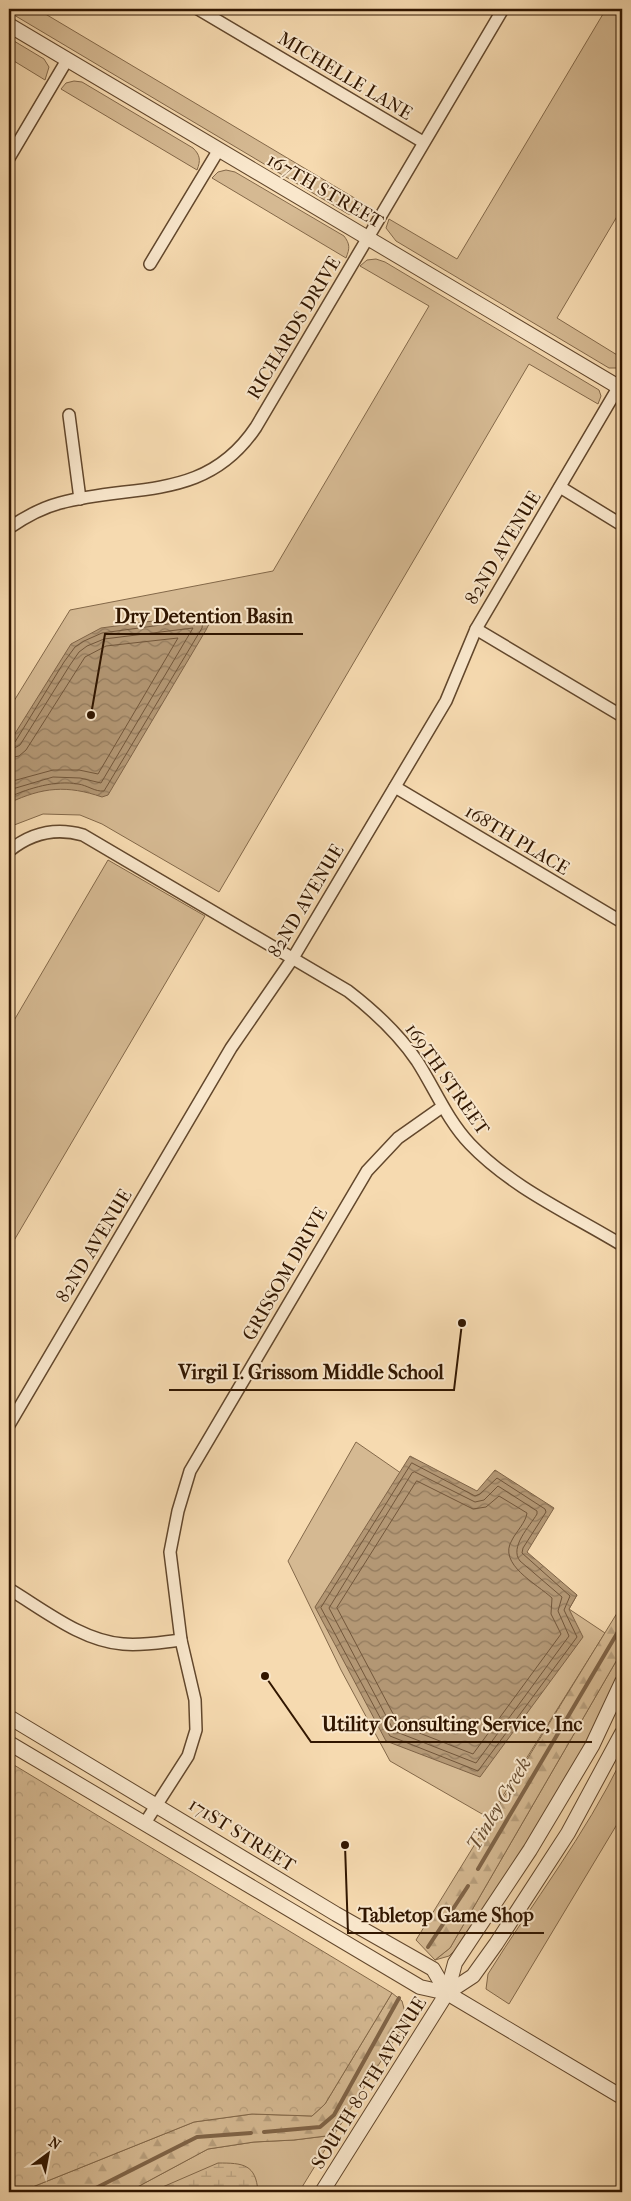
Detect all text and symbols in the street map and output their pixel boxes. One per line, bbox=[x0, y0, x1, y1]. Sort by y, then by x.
street label: MICHELLE LANE bbox=[274, 27, 416, 125]
street label: 167TH STREET bbox=[263, 149, 387, 233]
street label: RICHARDS DRIVE bbox=[243, 252, 346, 403]
street label: 82ND AVENUE bbox=[461, 487, 546, 609]
callout: Dry Detention Basin bbox=[105, 599, 303, 634]
text: Dry Detention Basin bbox=[115, 605, 294, 628]
street label: 168TH PLACE bbox=[461, 800, 574, 880]
street label: 82ND AVENUE bbox=[264, 840, 349, 962]
street label: 169TH STREET bbox=[400, 1019, 494, 1139]
street label: 82ND AVENUE bbox=[52, 1185, 137, 1307]
street label: GRISSOM DRIVE bbox=[238, 1203, 332, 1344]
callout: Virgil I. Grissom Middle School bbox=[169, 1355, 454, 1390]
text: Virgil I. Grissom Middle School bbox=[177, 1361, 444, 1384]
callout: Utility Consulting Service, Inc bbox=[311, 1707, 592, 1742]
text: Utility Consulting Service, Inc bbox=[321, 1713, 582, 1736]
water label: Tinley Creek bbox=[462, 1753, 536, 1855]
street label: 171ST STREET bbox=[185, 1793, 300, 1877]
callout: Tabletop Game Shop bbox=[348, 1898, 544, 1933]
text: Tabletop Game Shop bbox=[357, 1904, 534, 1927]
street label: SOUTH 80TH AVENUE bbox=[307, 1992, 431, 2173]
north arrow bbox=[22, 2128, 72, 2178]
text: N bbox=[46, 2133, 64, 2154]

